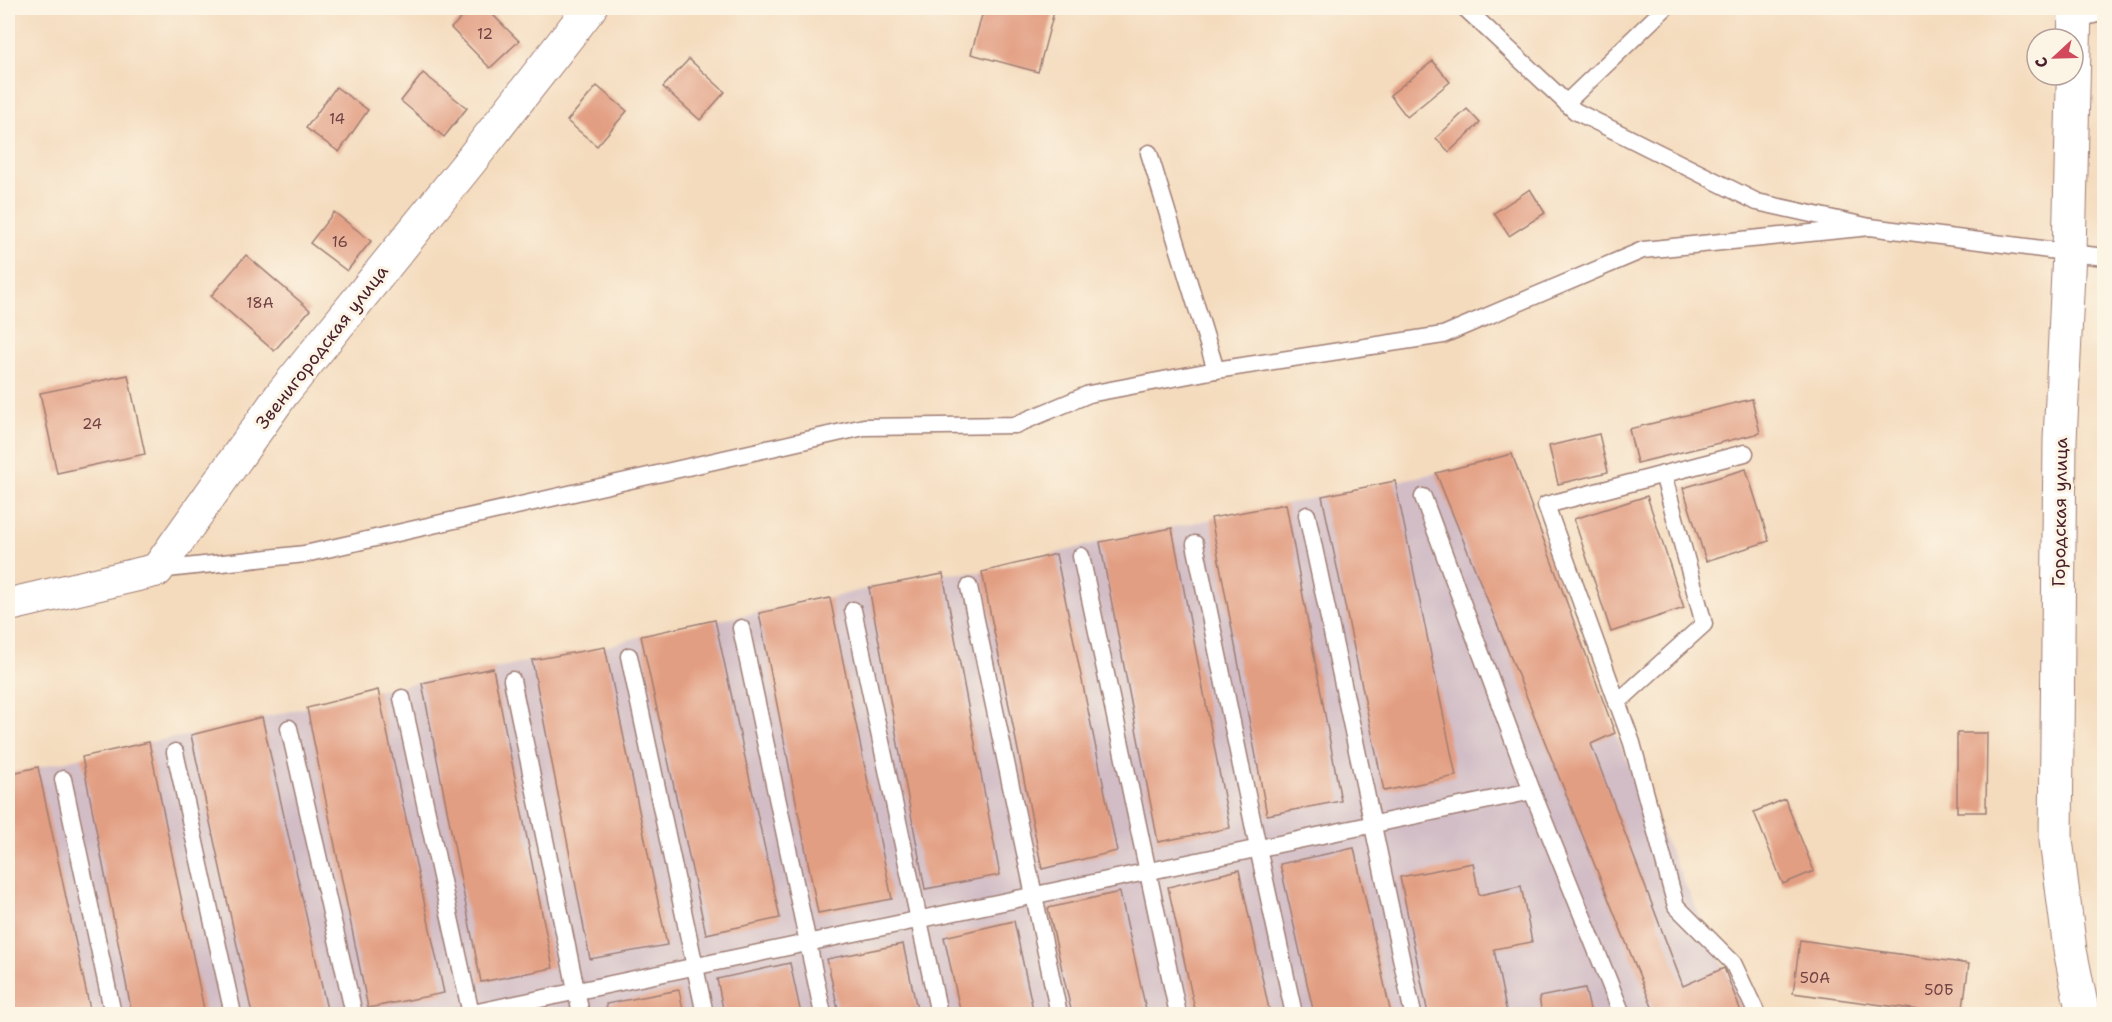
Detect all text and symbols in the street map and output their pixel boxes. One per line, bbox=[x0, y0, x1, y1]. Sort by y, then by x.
house number: 12 bbox=[477, 24, 493, 44]
north arrow bbox=[2025, 27, 2085, 87]
text: С bbox=[2030, 54, 2053, 71]
house number: 14 bbox=[329, 109, 345, 129]
house number: 16 bbox=[332, 232, 348, 252]
street label: Звенигородская улица bbox=[250, 260, 394, 434]
house number: 18А bbox=[246, 293, 274, 313]
house number: 24 bbox=[82, 414, 102, 434]
street label: Городская улица bbox=[2047, 437, 2073, 587]
house number: 50А bbox=[1800, 968, 1830, 988]
house number: 50Б bbox=[1924, 980, 1954, 1000]

